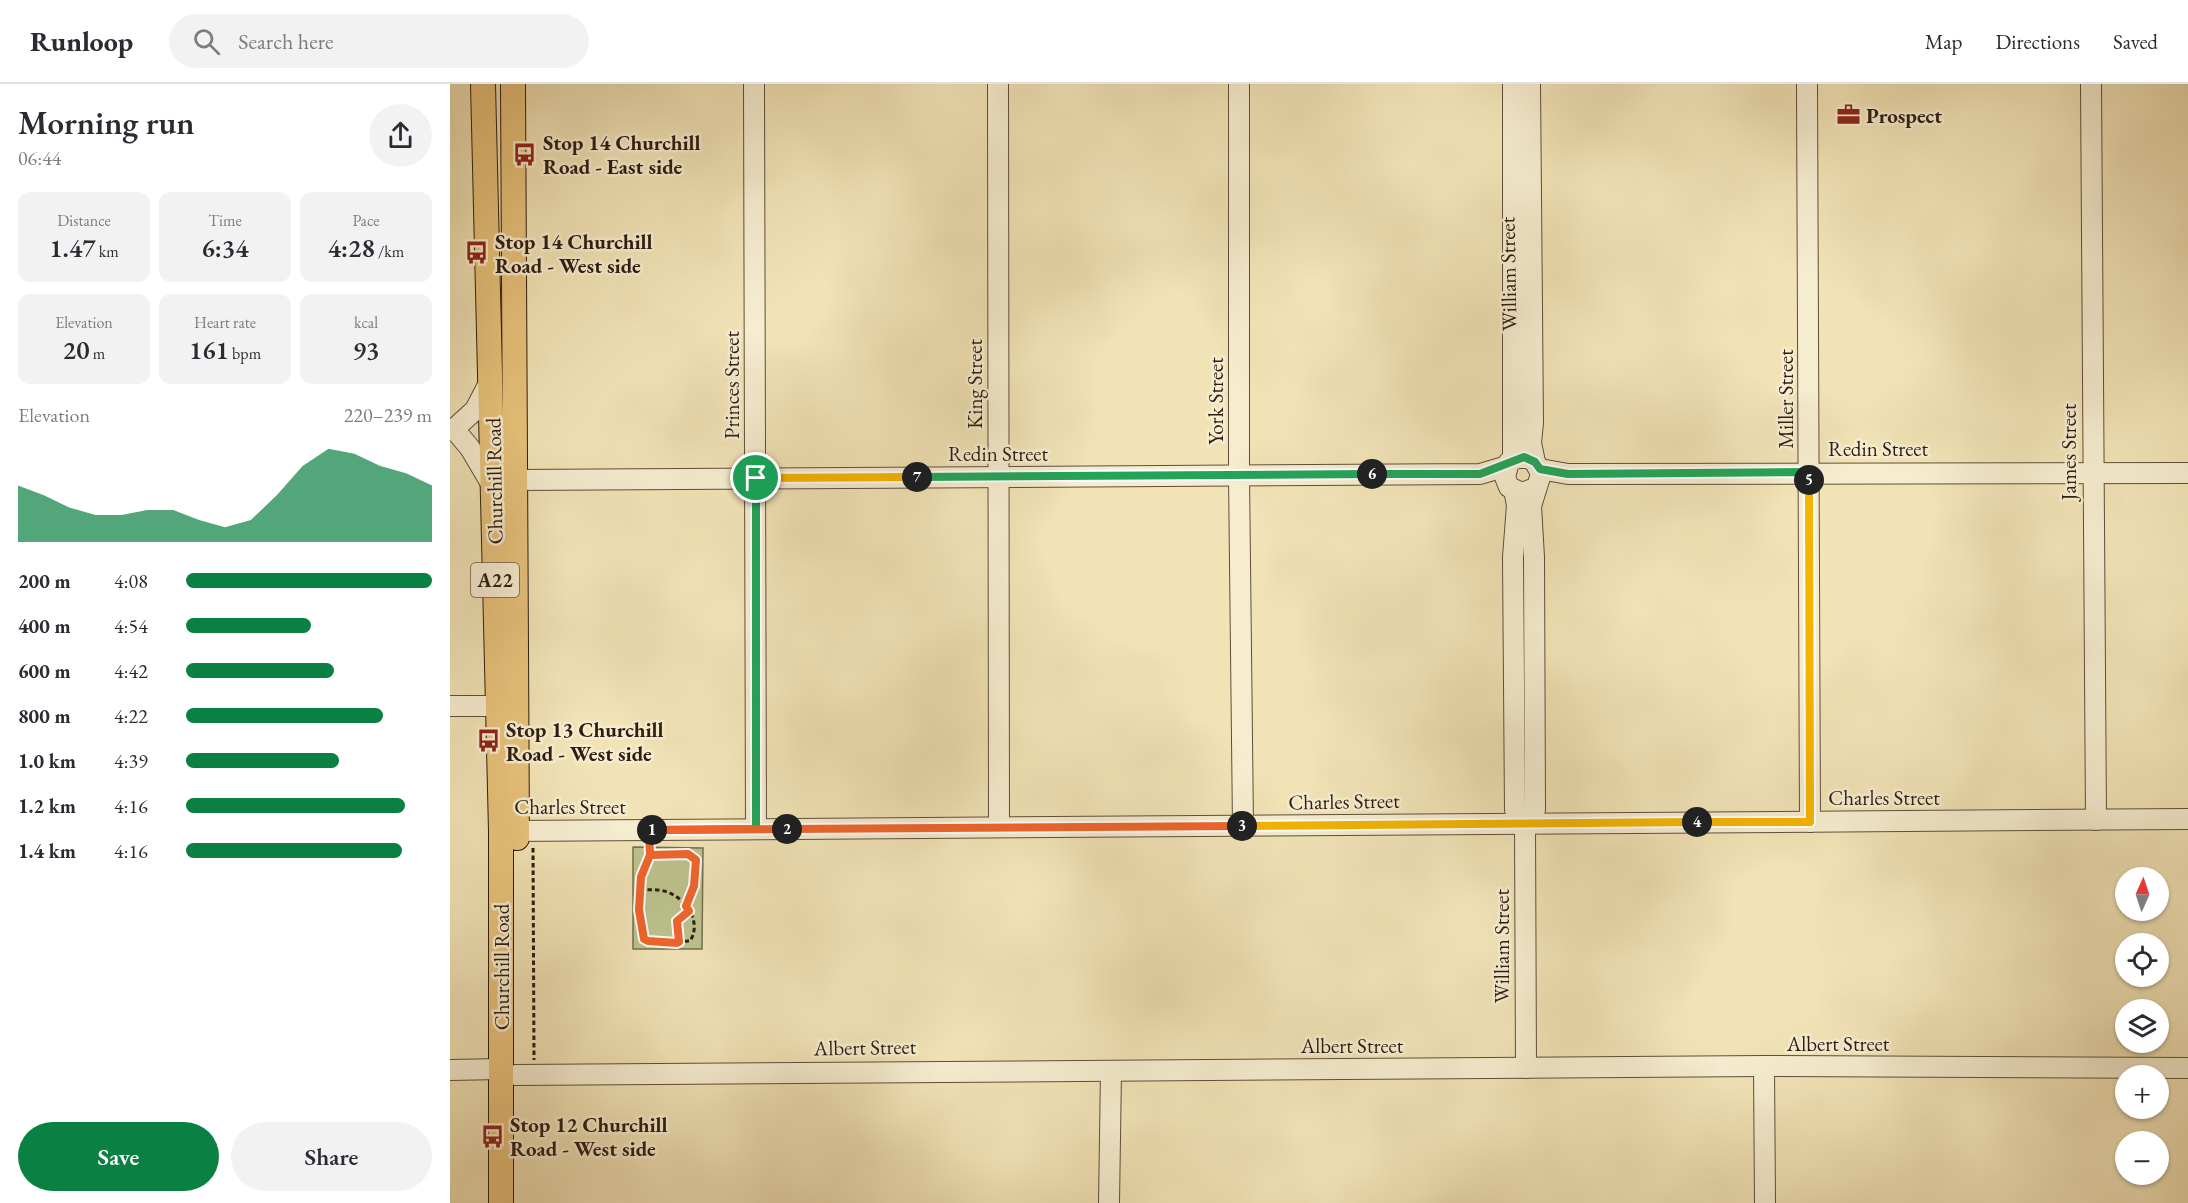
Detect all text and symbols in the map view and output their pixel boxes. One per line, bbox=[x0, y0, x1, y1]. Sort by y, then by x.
search box bbox=[169, 14, 589, 68]
text: Runloop bbox=[30, 23, 133, 59]
icon: search bbox=[190, 25, 223, 58]
text: Search here bbox=[238, 27, 334, 56]
text: Map bbox=[1925, 28, 1962, 55]
text: Directions bbox=[1995, 28, 2080, 55]
text: Saved bbox=[2113, 28, 2158, 55]
text: Morning run bbox=[18, 101, 195, 144]
office icon: Prospect bbox=[1835, 102, 1861, 128]
place label: Prospect bbox=[1866, 102, 1942, 129]
button: share bbox=[369, 104, 432, 167]
place label: Stop 14 Churchill Road - East side bbox=[543, 129, 701, 180]
bus stop icon: Stop 14 Churchill Road - East side bbox=[512, 141, 538, 167]
text: 06:44 bbox=[18, 145, 61, 171]
text: Distance bbox=[57, 210, 111, 231]
text: Time bbox=[208, 210, 242, 231]
text: Pace bbox=[353, 210, 379, 231]
street label: William Street bbox=[1493, 216, 1522, 331]
place label: Stop 14 Churchill Road - West side bbox=[495, 228, 653, 279]
text: 1.47 bbox=[49, 231, 96, 265]
text: 6:34 bbox=[201, 231, 249, 265]
text: 4:28 bbox=[328, 231, 375, 265]
bus stop icon: Stop 14 Churchill Road - West side bbox=[464, 240, 490, 266]
text: km bbox=[96, 241, 119, 262]
text: /km bbox=[375, 241, 404, 262]
text: Elevation bbox=[55, 312, 113, 333]
text: Heart rate bbox=[194, 312, 256, 333]
text: kcal bbox=[354, 312, 378, 333]
street label: Princes Street bbox=[718, 330, 745, 439]
text: 20 bbox=[63, 333, 90, 367]
text: 161 bbox=[189, 333, 229, 367]
text: 93 bbox=[353, 333, 379, 367]
street label: King Street bbox=[961, 339, 988, 429]
text: m bbox=[90, 343, 105, 364]
text: bpm bbox=[229, 343, 261, 364]
street label: Miller Street bbox=[1772, 349, 1799, 449]
street label: York Street bbox=[1202, 357, 1229, 445]
text: Elevation bbox=[18, 402, 90, 428]
text: 220–239 m bbox=[344, 402, 432, 428]
street label: James Street bbox=[2055, 403, 2082, 503]
street label: Churchill Road bbox=[479, 417, 509, 544]
street label: Redin Street bbox=[1828, 435, 1928, 462]
street label: Redin Street bbox=[948, 440, 1048, 467]
pin bbox=[730, 452, 781, 503]
pin: 6 bbox=[1357, 459, 1387, 489]
icon: arrive bbox=[739, 461, 772, 494]
pin: 7 bbox=[902, 462, 932, 492]
text: 6 bbox=[1368, 463, 1376, 484]
pin: 5 bbox=[1794, 465, 1824, 495]
text: 7 bbox=[913, 466, 921, 487]
text: 5 bbox=[1805, 469, 1813, 490]
road number: A22 bbox=[471, 563, 519, 597]
text: 200 m bbox=[18, 568, 71, 594]
text: 4:08 bbox=[114, 568, 148, 594]
text: 400 m bbox=[18, 613, 71, 639]
text: 4:54 bbox=[114, 613, 148, 639]
text: 600 m bbox=[18, 658, 71, 684]
text: 4:42 bbox=[114, 658, 148, 684]
text: 800 m bbox=[18, 703, 71, 729]
text: 4:22 bbox=[114, 703, 148, 729]
place label: Stop 13 Churchill Road - West side bbox=[506, 716, 664, 767]
bus stop icon: Stop 13 Churchill Road - West side bbox=[475, 728, 501, 754]
text: 1.0 km bbox=[18, 748, 76, 774]
text: 4:39 bbox=[114, 748, 148, 774]
street label: Charles Street bbox=[1828, 784, 1940, 811]
street label: Charles Street bbox=[1288, 787, 1400, 815]
text: 1.2 km bbox=[18, 793, 76, 819]
text: 4:16 bbox=[114, 793, 148, 819]
street label: Charles Street bbox=[514, 793, 626, 820]
pin: 4 bbox=[1682, 807, 1712, 837]
pin: 3 bbox=[1227, 811, 1257, 841]
text: 4 bbox=[1693, 811, 1701, 832]
pin: 2 bbox=[772, 814, 802, 844]
pin: 1 bbox=[637, 815, 667, 845]
text: 3 bbox=[1238, 815, 1246, 836]
text: 2 bbox=[783, 818, 791, 839]
text: 1 bbox=[648, 819, 656, 840]
text: 1.4 km bbox=[18, 838, 76, 864]
text: 4:16 bbox=[114, 838, 148, 864]
north arrow bbox=[2115, 867, 2169, 921]
map controls bbox=[2115, 867, 2169, 1185]
street label: William Street bbox=[1488, 888, 1515, 1003]
street label: Churchill Road bbox=[488, 903, 515, 1030]
button: locate bbox=[2115, 933, 2169, 987]
button: layers bbox=[2115, 999, 2169, 1053]
street label: Albert Street bbox=[1786, 1030, 1890, 1057]
street label: Albert Street bbox=[1300, 1032, 1404, 1059]
street label: Albert Street bbox=[813, 1033, 917, 1061]
button: + bbox=[2115, 1065, 2169, 1119]
place label: Stop 12 Churchill Road - West side bbox=[510, 1111, 668, 1162]
button: Save bbox=[18, 1122, 219, 1191]
button: Share bbox=[231, 1122, 432, 1191]
bus stop icon: Stop 12 Churchill Road - West side bbox=[479, 1123, 505, 1149]
button: − bbox=[2115, 1131, 2169, 1185]

